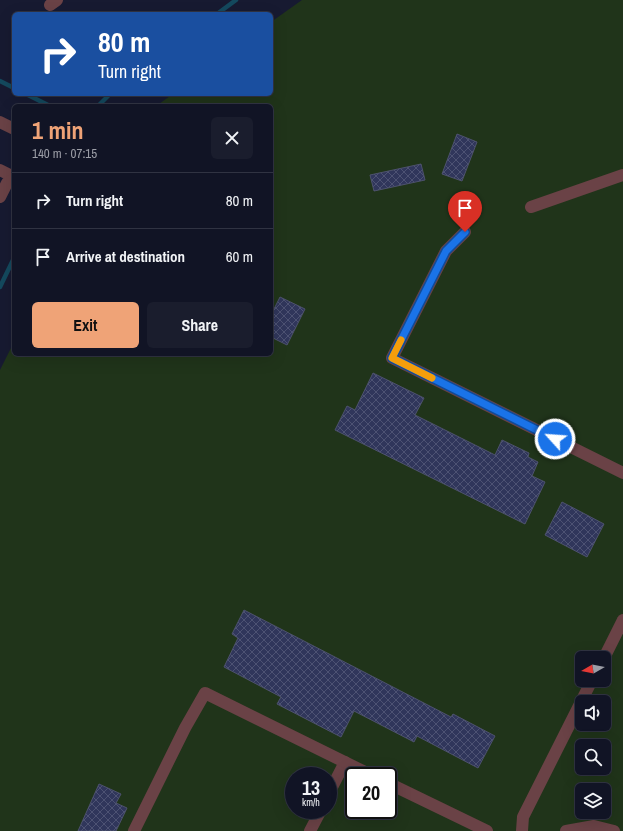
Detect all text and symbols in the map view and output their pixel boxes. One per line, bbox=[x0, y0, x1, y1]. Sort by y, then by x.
text: 80 m bbox=[98, 23, 150, 61]
icon: right bbox=[32, 28, 84, 80]
text: Turn right bbox=[98, 59, 161, 84]
text: 1 min bbox=[32, 114, 83, 146]
button: close bbox=[211, 117, 253, 159]
text: 140 m · 07:15 bbox=[32, 145, 97, 162]
icon: right bbox=[32, 190, 54, 212]
text: Turn right bbox=[66, 190, 123, 211]
text: 80 m bbox=[226, 190, 253, 211]
pin bbox=[448, 191, 482, 232]
icon: arrive bbox=[454, 197, 476, 219]
icon: arrive bbox=[32, 246, 54, 268]
text: Arrive at destination bbox=[66, 246, 185, 267]
text: 60 m bbox=[226, 246, 253, 267]
button: Exit bbox=[32, 302, 139, 348]
button: Share bbox=[147, 302, 253, 348]
position arrow bbox=[534, 418, 576, 460]
north arrow bbox=[575, 651, 611, 687]
map controls bbox=[575, 651, 611, 819]
button: sound bbox=[575, 695, 611, 731]
button: search bbox=[575, 739, 611, 775]
speed limit sign: 20 bbox=[345, 767, 397, 819]
text: 13 bbox=[302, 774, 320, 801]
button: layers bbox=[575, 783, 611, 819]
text: km/h bbox=[302, 796, 320, 809]

